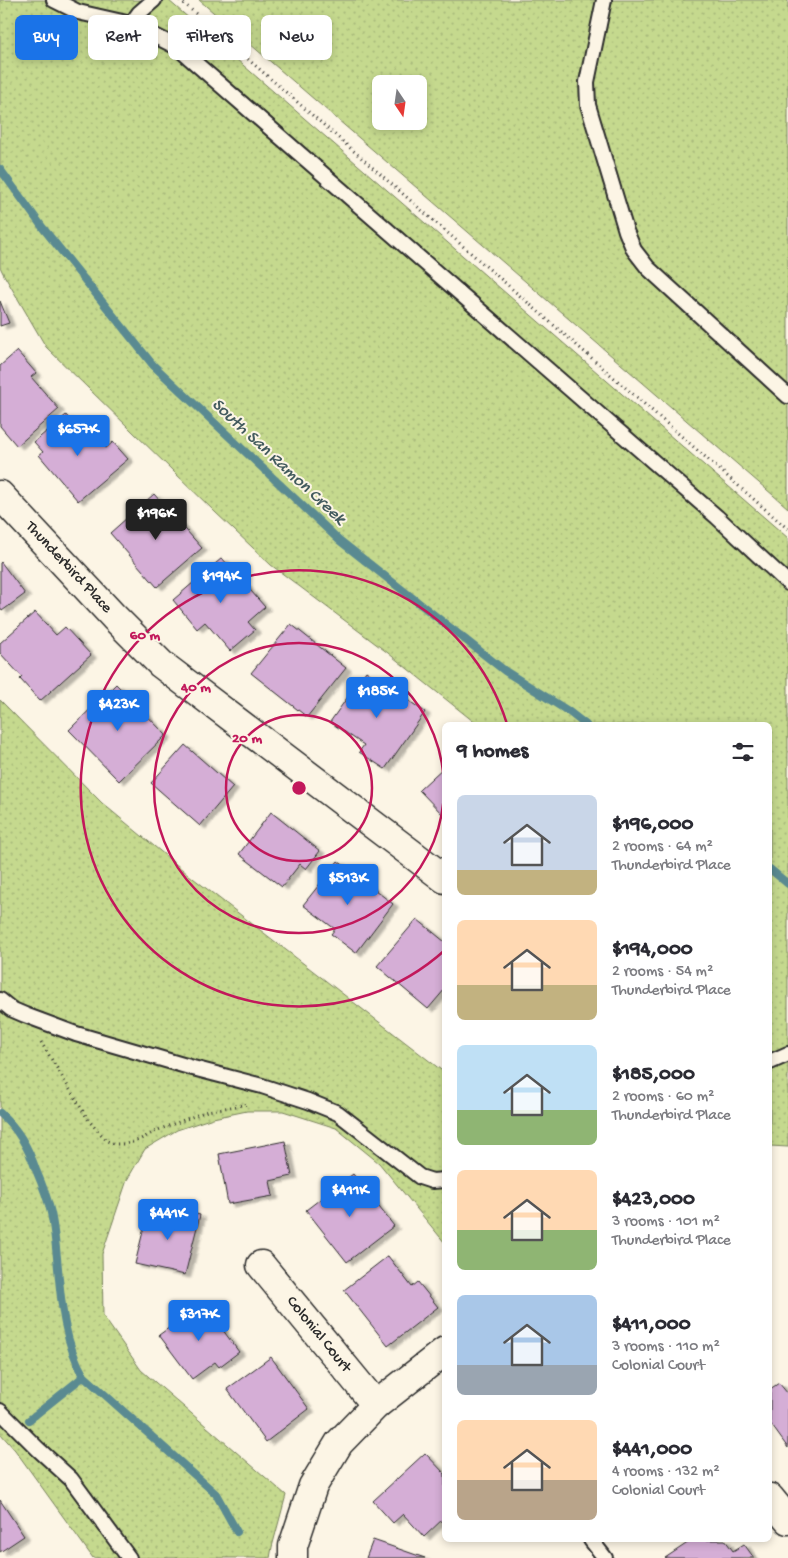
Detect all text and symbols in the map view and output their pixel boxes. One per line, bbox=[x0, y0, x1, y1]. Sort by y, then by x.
chip: Buy bbox=[15, 15, 78, 60]
chip: Rent bbox=[88, 15, 158, 60]
chip: Filters bbox=[168, 15, 251, 60]
chip: New bbox=[261, 15, 332, 60]
north arrow bbox=[372, 75, 428, 130]
map controls bbox=[372, 75, 427, 130]
water label: South San Ramon Creek bbox=[207, 394, 351, 531]
pin: $657K bbox=[43, 414, 113, 457]
text: $657K bbox=[58, 421, 98, 440]
pin: $196K bbox=[121, 498, 191, 541]
text: $196K bbox=[137, 505, 175, 524]
street label: Thunderbird Place bbox=[20, 517, 116, 618]
pin: $194K bbox=[186, 562, 256, 604]
text: $194K bbox=[202, 568, 240, 587]
text: 60 m bbox=[130, 627, 161, 645]
pin: $185K bbox=[342, 676, 412, 719]
text: 40 m bbox=[180, 679, 211, 697]
text: $185K bbox=[357, 683, 397, 702]
pin: $423K bbox=[83, 690, 153, 732]
text: $423K bbox=[98, 696, 138, 715]
text: 20 m bbox=[232, 730, 262, 748]
icon: filters bbox=[729, 738, 757, 766]
text: 9 homes bbox=[457, 740, 528, 765]
centre of rings bbox=[290, 779, 308, 797]
text: $196,000 bbox=[612, 813, 693, 838]
icon: home bbox=[497, 815, 557, 875]
text: 2 rooms · 64 m² bbox=[612, 838, 713, 857]
text: Thunderbird Place bbox=[612, 857, 731, 876]
pin: $513K bbox=[313, 864, 383, 906]
text: $513K bbox=[328, 870, 368, 889]
text: $194,000 bbox=[612, 938, 693, 963]
icon: home bbox=[497, 940, 557, 1000]
text: 2 rooms · 54 m² bbox=[612, 963, 713, 982]
text: Thunderbird Place bbox=[612, 982, 731, 1001]
text: $185,000 bbox=[612, 1063, 695, 1088]
icon: home bbox=[497, 1065, 557, 1125]
text: 2 rooms · 60 m² bbox=[612, 1088, 714, 1107]
text: Thunderbird Place bbox=[612, 1107, 731, 1126]
pin: $411K bbox=[315, 1176, 385, 1218]
text: $411K bbox=[332, 1182, 368, 1201]
text: $423,000 bbox=[612, 1188, 695, 1213]
icon: home bbox=[497, 1190, 557, 1250]
pin: $441K bbox=[133, 1198, 203, 1241]
text: $441K bbox=[149, 1205, 187, 1224]
text: 3 rooms · 101 m² bbox=[612, 1213, 720, 1232]
text: Thunderbird Place bbox=[612, 1232, 731, 1251]
street label: Colonial Court bbox=[281, 1293, 355, 1378]
pin: $317K bbox=[164, 1300, 234, 1342]
text: $317K bbox=[179, 1306, 219, 1325]
text: $411,000 bbox=[612, 1313, 691, 1338]
icon: home bbox=[497, 1315, 557, 1375]
text: 3 rooms · 110 m² bbox=[612, 1338, 720, 1357]
text: Colonial Court bbox=[612, 1357, 705, 1376]
text: $441,000 bbox=[612, 1438, 692, 1463]
icon: home bbox=[497, 1440, 557, 1500]
text: 4 rooms · 132 m² bbox=[612, 1463, 720, 1482]
text: Colonial Court bbox=[612, 1482, 705, 1501]

